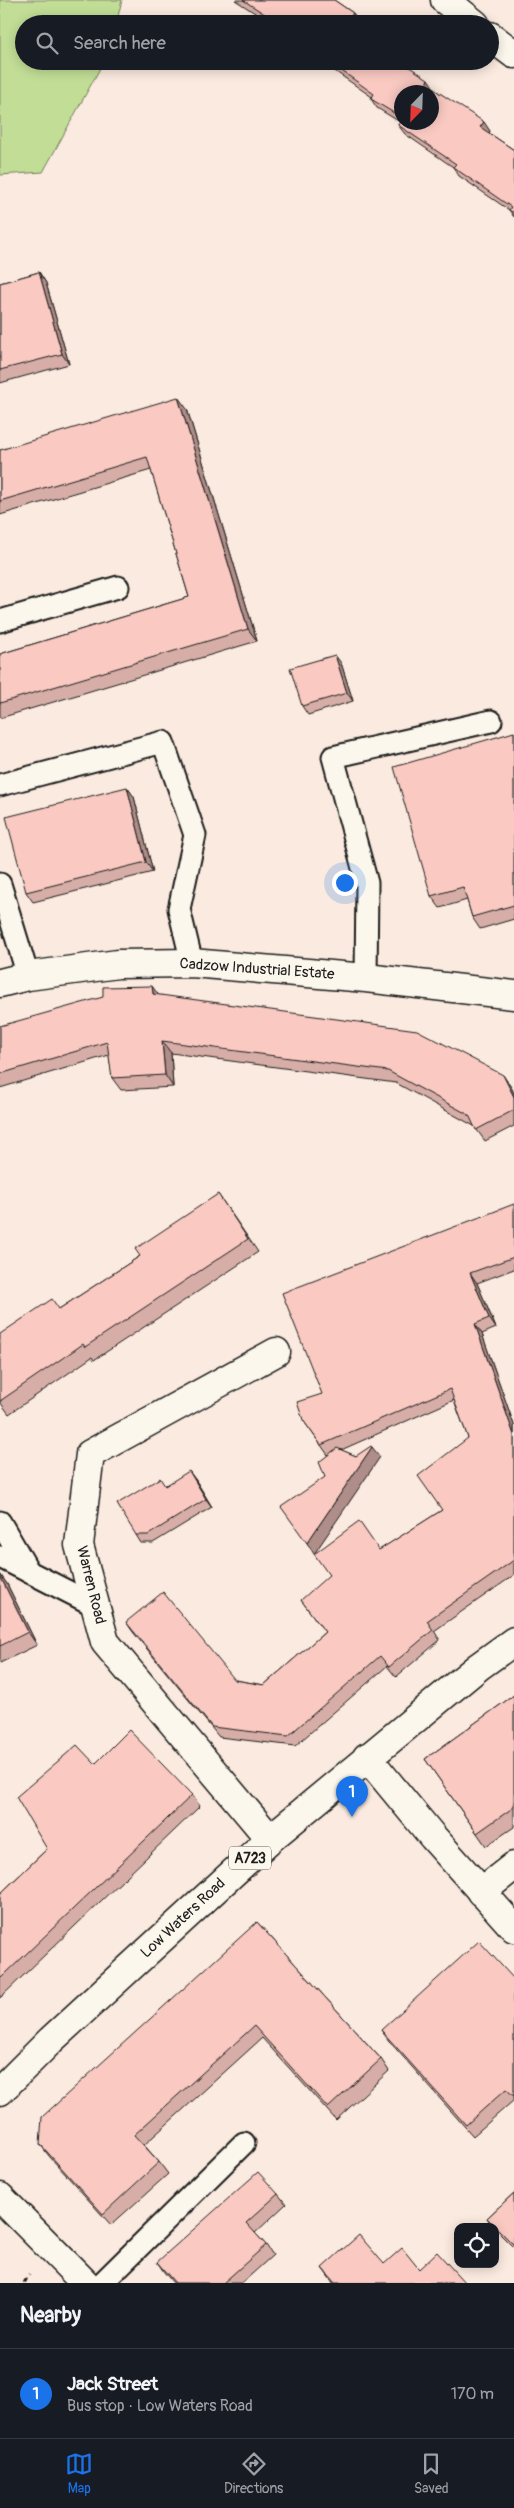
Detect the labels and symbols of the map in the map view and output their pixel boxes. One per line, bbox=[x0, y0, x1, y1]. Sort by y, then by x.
north arrow bbox=[394, 85, 439, 130]
your location bbox=[332, 870, 358, 896]
street label: Cadzow Industrial Estate bbox=[179, 954, 336, 984]
street label: Warren Road bbox=[72, 1544, 110, 1626]
pin: 1 bbox=[336, 1776, 368, 1817]
road number: A723 bbox=[229, 1846, 271, 1870]
street label: Low Waters Road bbox=[137, 1874, 229, 1962]

